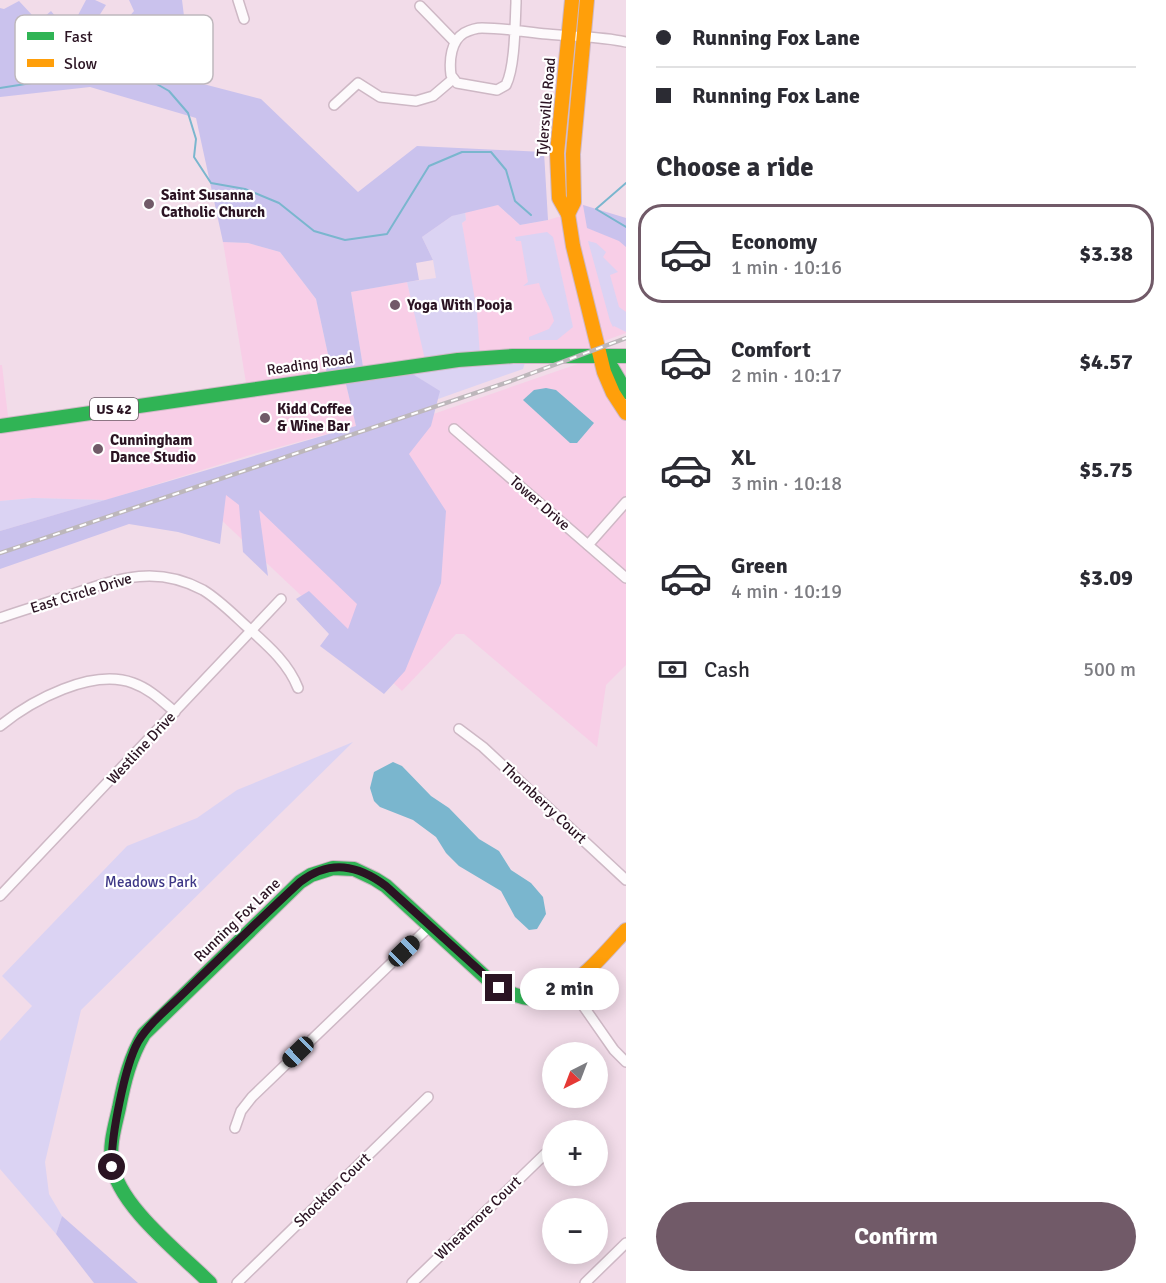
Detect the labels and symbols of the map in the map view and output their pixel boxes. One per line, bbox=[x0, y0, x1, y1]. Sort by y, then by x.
legend bbox=[15, 15, 213, 84]
text: Fast bbox=[64, 27, 93, 47]
text: Slow bbox=[64, 54, 98, 74]
street label: Tylersville Road bbox=[533, 57, 559, 157]
place label: Saint Susanna Catholic Church bbox=[161, 186, 265, 221]
marker: Saint Susanna Catholic Church bbox=[142, 197, 156, 211]
place label: Yoga With Pooja bbox=[406, 296, 513, 314]
marker: Yoga With Pooja bbox=[388, 298, 402, 312]
street label: Reading Road bbox=[266, 349, 355, 379]
road number: US 42 bbox=[90, 398, 138, 420]
place label: Kidd Coffee & Wine Bar bbox=[277, 400, 352, 435]
marker: Kidd Coffee & Wine Bar bbox=[258, 411, 272, 425]
place label: Cunningham Dance Studio bbox=[110, 431, 196, 466]
marker: Cunningham Dance Studio bbox=[91, 442, 105, 456]
street label: Tower Drive bbox=[506, 472, 574, 534]
street label: East Circle Drive bbox=[28, 569, 134, 617]
street label: Westline Drive bbox=[103, 708, 179, 788]
street label: Thornberry Court bbox=[498, 759, 590, 847]
park label: Meadows Park bbox=[105, 873, 198, 891]
street label: Running Fox Lane bbox=[190, 874, 284, 966]
car bbox=[385, 932, 423, 970]
callout: 2 min bbox=[520, 967, 619, 1009]
route end bbox=[485, 974, 512, 1001]
car bbox=[279, 1033, 317, 1071]
north arrow bbox=[542, 1042, 608, 1108]
street label: Shockton Court bbox=[290, 1149, 374, 1231]
route start bbox=[98, 1153, 125, 1180]
street label: Wheatmore Court bbox=[431, 1172, 525, 1264]

